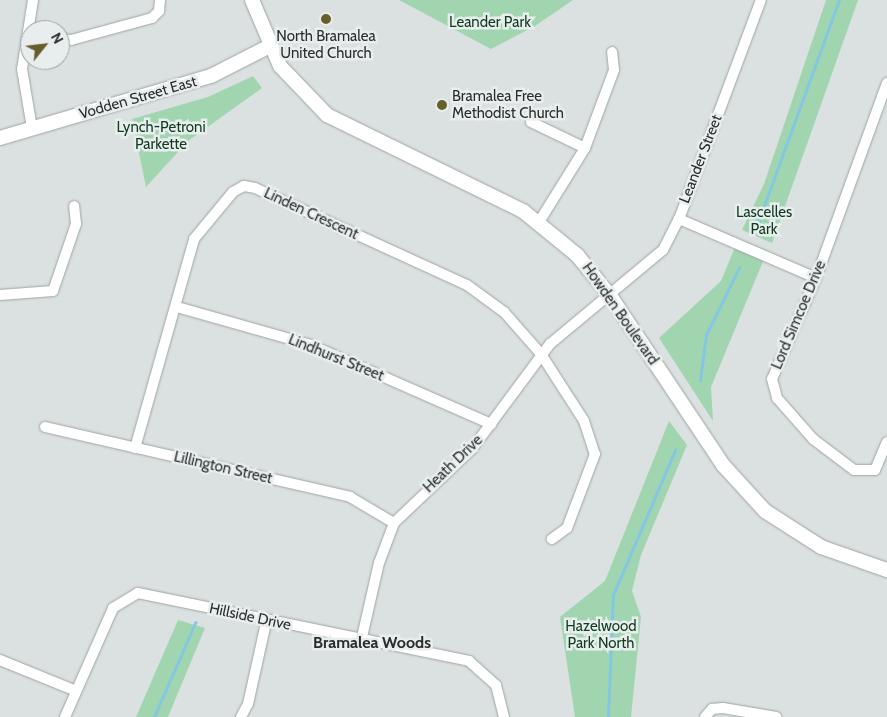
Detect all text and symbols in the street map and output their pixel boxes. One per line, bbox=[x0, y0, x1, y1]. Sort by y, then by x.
marker: North Bramalea United Church bbox=[320, 13, 332, 25]
park label: Leander Park bbox=[449, 14, 531, 32]
north arrow bbox=[20, 20, 70, 70]
place label: North Bramalea United Church bbox=[276, 27, 376, 62]
text: N bbox=[47, 30, 68, 47]
street label: Vodden Street East bbox=[77, 73, 199, 123]
place label: Bramalea Free Methodist Church bbox=[452, 87, 564, 122]
marker: Bramalea Free Methodist Church bbox=[436, 99, 448, 111]
street label: Leander Street bbox=[676, 112, 726, 206]
park label: Lynch-Petroni Parkette bbox=[116, 118, 206, 153]
street label: Linden Crescent bbox=[261, 184, 361, 244]
park label: Lascelles Park bbox=[736, 203, 792, 238]
street label: Lord Simcoe Drive bbox=[768, 258, 830, 372]
street label: Howden Boulevard bbox=[578, 259, 662, 369]
street label: Lindhurst Street bbox=[286, 331, 386, 385]
street label: Heath Drive bbox=[420, 431, 486, 497]
street label: Lillington Street bbox=[172, 448, 274, 488]
street label: Hillside Drive bbox=[207, 600, 293, 634]
park label: Hazelwood Park North bbox=[565, 617, 637, 652]
district label: Bramalea Woods bbox=[313, 633, 431, 653]

